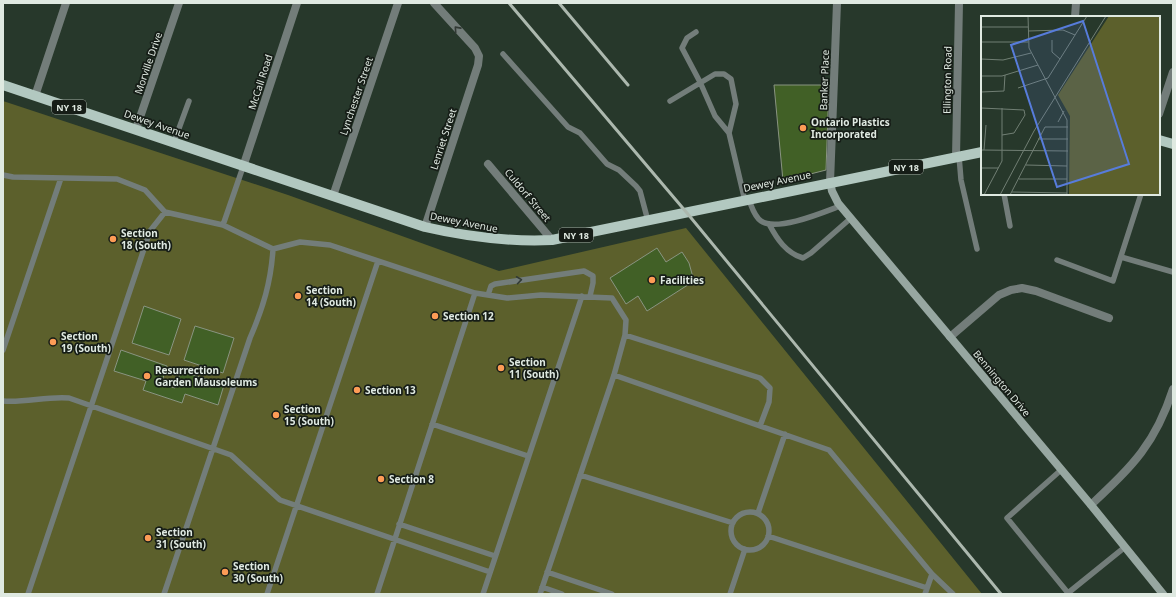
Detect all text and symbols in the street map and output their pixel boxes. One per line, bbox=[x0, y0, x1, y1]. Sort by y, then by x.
inset map bbox=[981, 16, 1160, 195]
one-way arrow bbox=[455, 26, 462, 34]
street label: Morville Drive bbox=[131, 30, 165, 96]
street label: Ellington Road bbox=[939, 46, 955, 114]
street label: Banker Place bbox=[816, 49, 832, 111]
street label: McCall Road bbox=[244, 52, 276, 112]
street label: Lynchester Street bbox=[336, 55, 376, 137]
road number: NY 18 bbox=[52, 100, 86, 114]
street label: Dewey Avenue bbox=[122, 106, 192, 142]
street label: Lenriet Street bbox=[427, 106, 460, 171]
place label: Ontario Plastics Incorporated bbox=[811, 115, 890, 141]
marker: Ontario Plastics Incorporated bbox=[798, 123, 808, 133]
road number: NY 18 bbox=[889, 160, 923, 174]
street label: Culdorf Street bbox=[502, 165, 555, 225]
street label: Dewey Avenue bbox=[742, 167, 812, 195]
street label: Dewey Avenue bbox=[429, 209, 499, 236]
place label: Section 18 (South) bbox=[121, 226, 171, 252]
road number: NY 18 bbox=[559, 228, 593, 242]
marker: Section 18 (South) bbox=[108, 234, 118, 244]
place label: Facilities bbox=[660, 273, 704, 287]
marker: Facilities bbox=[647, 275, 657, 285]
one-way arrow bbox=[516, 276, 523, 285]
place label: Section 14 (South) bbox=[306, 283, 356, 309]
marker: Section 14 (South) bbox=[293, 291, 303, 301]
place label: Section 12 bbox=[443, 309, 494, 323]
marker: Section 12 bbox=[430, 311, 440, 321]
place label: Section 19 (South) bbox=[61, 329, 111, 355]
marker: Section 19 (South) bbox=[48, 337, 58, 347]
street label: Bennington Drive bbox=[970, 347, 1034, 419]
place label: Section 11 (South) bbox=[509, 355, 559, 381]
place label: Resurrection Garden Mausoleums bbox=[155, 363, 257, 389]
marker: Section 11 (South) bbox=[496, 363, 506, 373]
marker: Resurrection Garden Mausoleums bbox=[142, 371, 152, 381]
place label: Section 13 bbox=[365, 383, 416, 397]
marker: Section 13 bbox=[352, 385, 362, 395]
place label: Section 15 (South) bbox=[284, 402, 334, 428]
marker: Section 15 (South) bbox=[271, 410, 281, 420]
place label: Section 8 bbox=[389, 472, 434, 486]
marker: Section 8 bbox=[376, 474, 386, 484]
place label: Section 31 (South) bbox=[156, 525, 206, 551]
marker: Section 31 (South) bbox=[143, 533, 153, 543]
place label: Section 30 (South) bbox=[233, 559, 283, 585]
marker: Section 30 (South) bbox=[220, 567, 230, 577]

